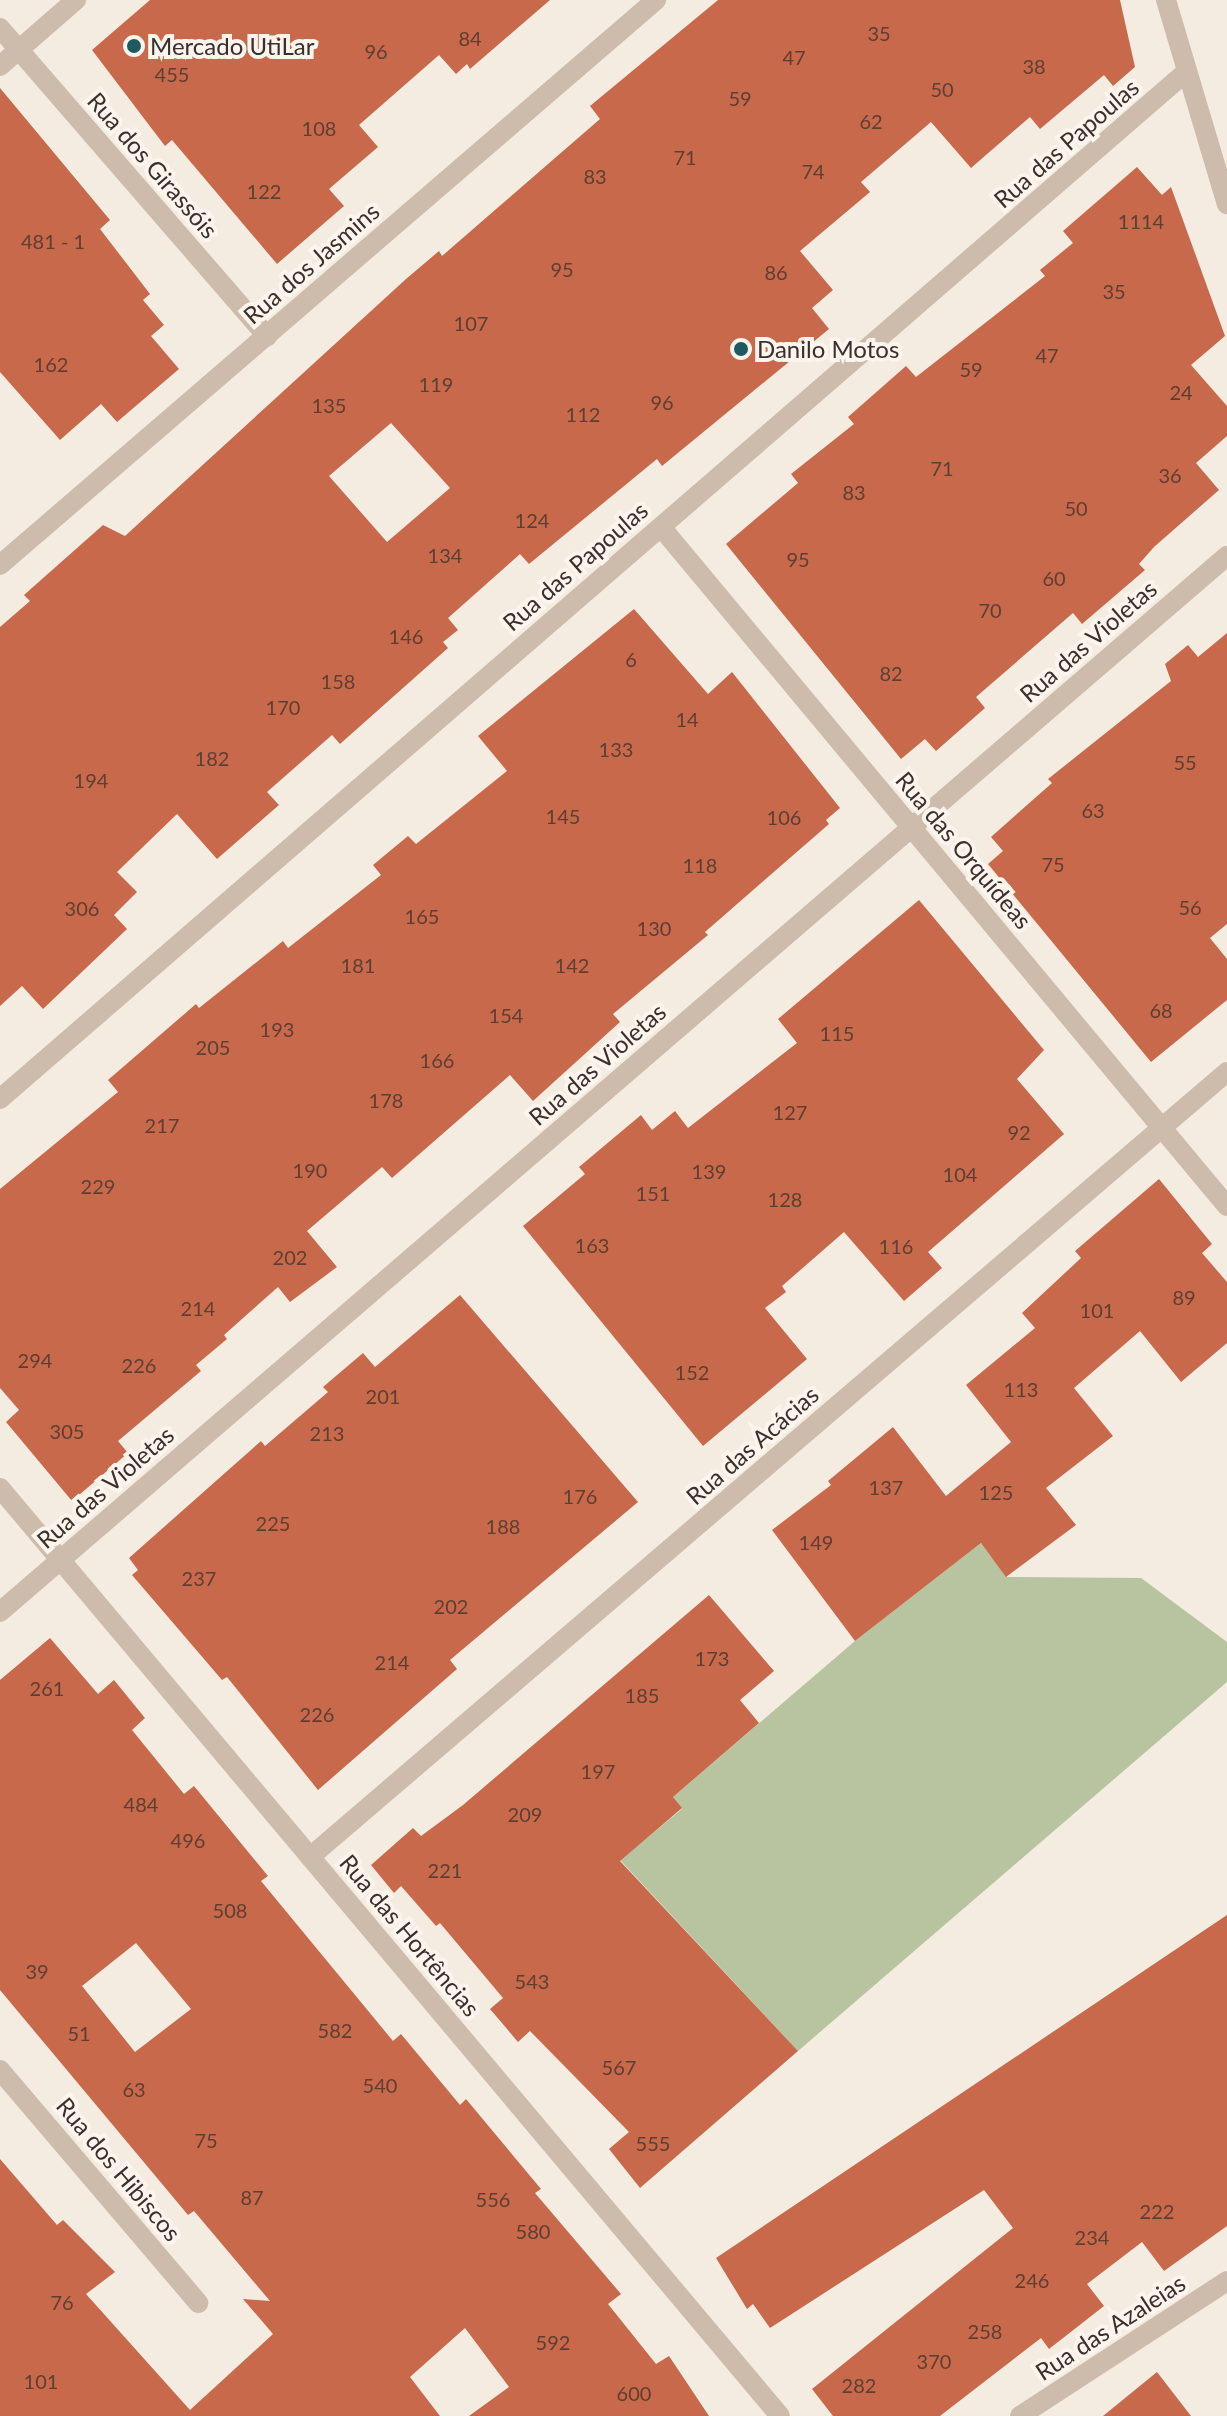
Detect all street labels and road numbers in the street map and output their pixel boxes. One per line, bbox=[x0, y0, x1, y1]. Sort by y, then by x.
street label: Rua das Papoulas bbox=[988, 72, 1144, 214]
street label: Rua dos Girassóis bbox=[82, 86, 224, 244]
street label: Rua dos Jasmins bbox=[237, 196, 385, 330]
street label: Rua das Papoulas bbox=[497, 495, 653, 637]
street label: Rua das Violetas bbox=[1013, 573, 1163, 709]
street label: Rua das Orquídeas bbox=[890, 766, 1038, 934]
street label: Rua das Violetas bbox=[522, 996, 672, 1132]
street label: Rua das Acácias bbox=[680, 1379, 824, 1511]
street label: Rua das Violetas bbox=[30, 1419, 180, 1555]
street label: Rua das Hortências bbox=[334, 1848, 486, 2022]
street label: Rua dos Hibiscos bbox=[51, 2091, 187, 2247]
street label: Rua das Azaleias bbox=[1029, 2268, 1191, 2386]

